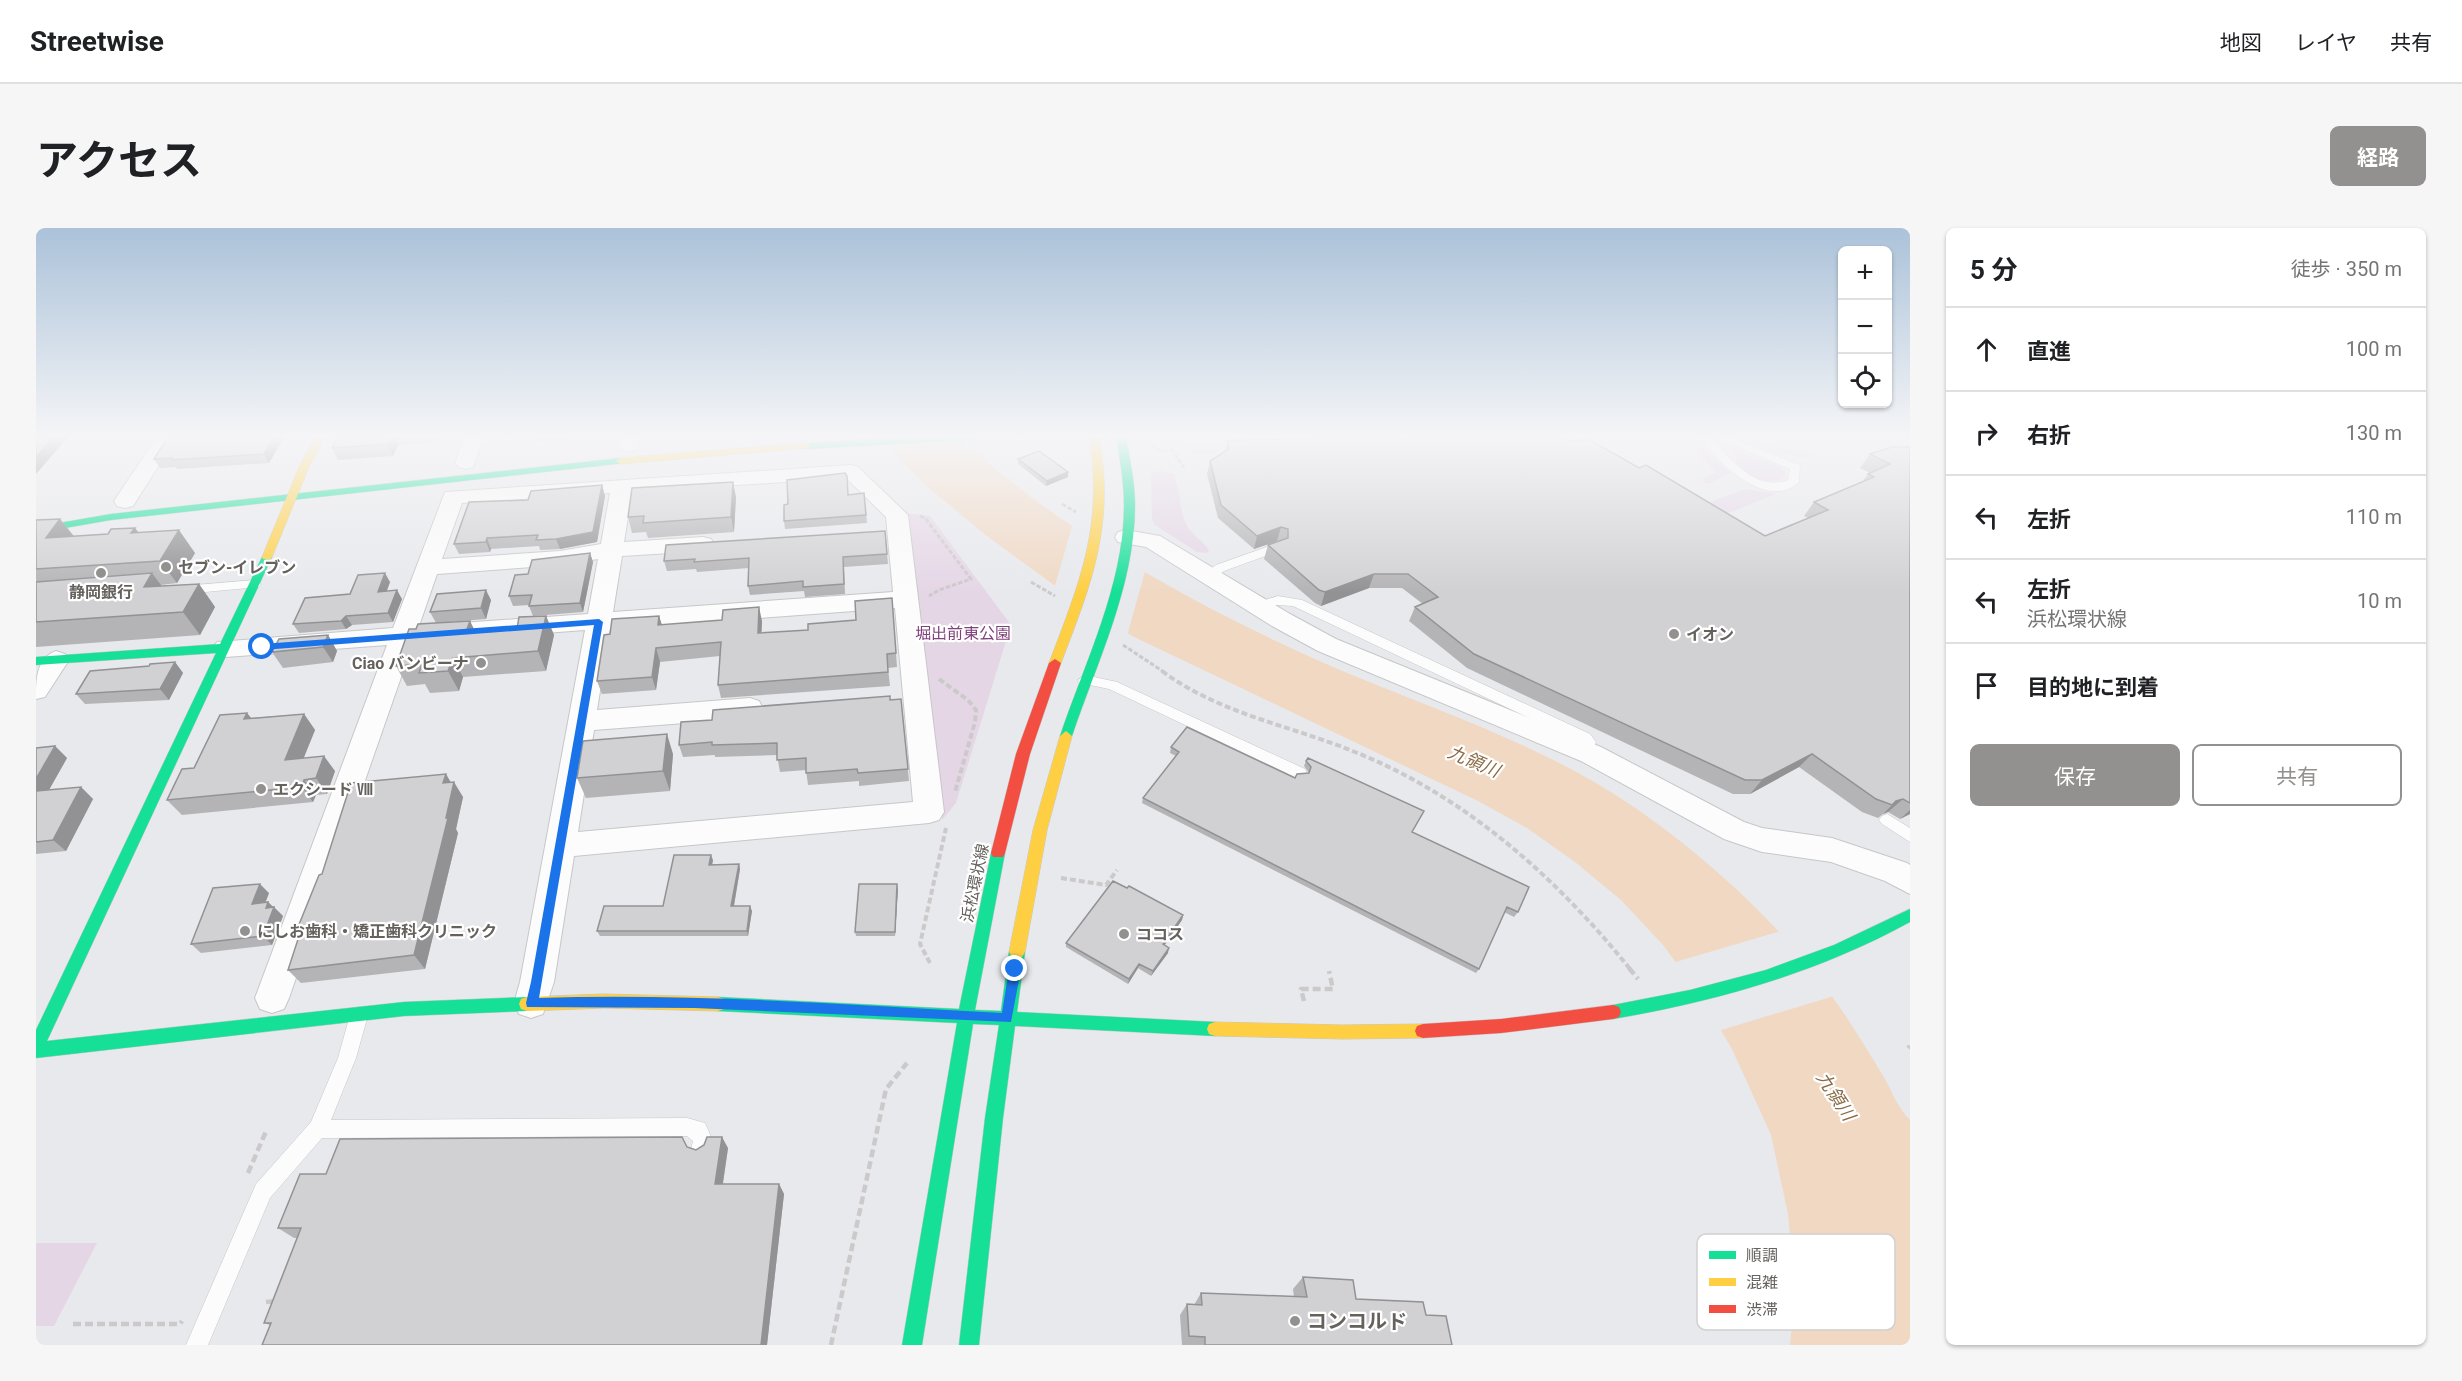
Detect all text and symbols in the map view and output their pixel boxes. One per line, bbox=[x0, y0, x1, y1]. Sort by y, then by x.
text: Streetwise bbox=[30, 25, 164, 58]
text: 地図 bbox=[2220, 31, 2262, 55]
text: レイヤ bbox=[2295, 31, 2357, 55]
text: 共有 bbox=[2390, 31, 2432, 55]
button: 経路 bbox=[2330, 126, 2426, 186]
text: アクセス bbox=[36, 136, 202, 185]
map controls bbox=[1838, 246, 1892, 408]
button: + bbox=[1838, 246, 1892, 300]
text: 5 分 bbox=[1970, 255, 2017, 285]
text: 徒歩 · 350 m bbox=[2291, 257, 2402, 281]
button: − bbox=[1838, 300, 1892, 354]
icon: ahead bbox=[1970, 333, 2003, 366]
text: 100 m bbox=[2346, 337, 2402, 361]
text: 直進 bbox=[2027, 339, 2071, 364]
button: locate bbox=[1838, 354, 1892, 408]
icon: right bbox=[1970, 417, 2003, 450]
text: 130 m bbox=[2346, 421, 2402, 445]
text: 右折 bbox=[2027, 423, 2071, 448]
icon: left bbox=[1970, 501, 2003, 534]
text: 110 m bbox=[2346, 505, 2402, 529]
text: 左折 bbox=[2027, 507, 2071, 532]
place label: セブン-イレブン bbox=[178, 558, 296, 577]
marker: セブン-イレブン bbox=[159, 560, 173, 574]
marker: 静岡銀行 bbox=[94, 566, 108, 580]
text: 左折 bbox=[2027, 577, 2071, 602]
place label: 静岡銀行 bbox=[69, 583, 133, 602]
icon: left bbox=[1970, 585, 2003, 618]
text: 10 m bbox=[2357, 589, 2402, 613]
text: 浜松環状線 bbox=[2027, 607, 2127, 631]
park label: 堀出前東公園 bbox=[915, 624, 1011, 643]
place label: イオン bbox=[1686, 625, 1734, 644]
marker: イオン bbox=[1667, 627, 1681, 641]
route start bbox=[248, 633, 274, 659]
place label: Ciao バンビーナ bbox=[352, 654, 469, 673]
marker: Ciao バンビーナ bbox=[474, 656, 488, 670]
icon: arrive bbox=[1970, 669, 2003, 702]
text: 目的地に到着 bbox=[2027, 675, 2159, 700]
water label: 九領川 bbox=[1445, 741, 1505, 782]
button: 保存 bbox=[1970, 744, 2180, 806]
button: 共有 bbox=[2192, 744, 2402, 806]
place label: エクシード Ⅷ bbox=[273, 780, 373, 799]
marker: エクシード Ⅷ bbox=[254, 782, 268, 796]
street label: 浜松環状線 bbox=[957, 842, 993, 924]
place label: にしお歯科・矯正歯科クリニック bbox=[257, 922, 497, 941]
marker: にしお歯科・矯正歯科クリニック bbox=[238, 924, 252, 938]
place label: ココス bbox=[1136, 925, 1184, 944]
marker: ココス bbox=[1117, 927, 1131, 941]
route end bbox=[1001, 955, 1027, 981]
water label: 九領川 bbox=[1812, 1068, 1861, 1126]
legend bbox=[1697, 1234, 1895, 1330]
text: 順調 bbox=[1746, 1246, 1778, 1265]
text: 混雑 bbox=[1746, 1273, 1778, 1292]
text: 渋滞 bbox=[1746, 1300, 1778, 1319]
place label: コンコルド bbox=[1307, 1309, 1407, 1333]
marker: コンコルド bbox=[1288, 1314, 1302, 1328]

